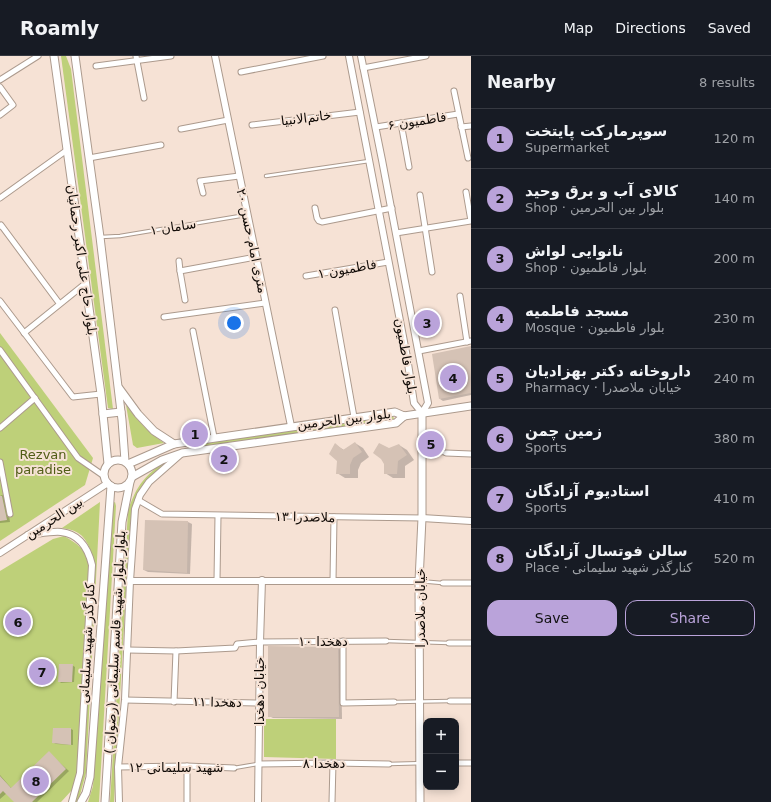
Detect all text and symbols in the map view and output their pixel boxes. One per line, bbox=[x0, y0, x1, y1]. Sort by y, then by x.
text: Roamly bbox=[20, 17, 99, 39]
text: Map bbox=[564, 20, 593, 36]
text: Directions bbox=[615, 20, 686, 36]
text: Saved bbox=[708, 20, 751, 36]
text: Nearby bbox=[487, 72, 556, 92]
text: 8 results bbox=[699, 75, 755, 90]
street label: خاتم‌الانبیا bbox=[280, 107, 332, 130]
street label: فاطمیون ۶ bbox=[387, 109, 448, 134]
text: سوپرمارکت پایتخت bbox=[525, 122, 667, 140]
text: 1 bbox=[495, 131, 505, 146]
text: 120 m bbox=[713, 131, 755, 146]
text: Supermarket bbox=[525, 140, 609, 155]
text: کالای آب و برق وحید bbox=[525, 182, 678, 200]
street label: بلوار حاج علی اکبر رحمانیان bbox=[63, 184, 100, 336]
street label: ۲۰ متری امام حسن bbox=[233, 187, 270, 295]
text: 2 bbox=[495, 191, 505, 206]
text: 140 m bbox=[713, 191, 755, 206]
text: Shop · بلوار بین الحرمین bbox=[525, 200, 664, 215]
street label: سامان ۱ bbox=[149, 216, 197, 238]
text: نانوایی لواش bbox=[525, 242, 623, 260]
text: 3 bbox=[495, 251, 505, 266]
text: 200 m bbox=[713, 251, 755, 266]
street label: فاطمیون ۱ bbox=[316, 256, 378, 283]
text: Shop · بلوار فاطمیون bbox=[525, 260, 647, 275]
text: مسجد فاطمیه bbox=[525, 302, 629, 320]
pin: 3 bbox=[414, 308, 440, 338]
text: 4 bbox=[495, 311, 505, 326]
text: 230 m bbox=[713, 311, 755, 326]
your location bbox=[224, 313, 244, 333]
street label: بلوار فاطمیون bbox=[391, 317, 420, 395]
text: Mosque · بلوار فاطمیون bbox=[525, 320, 665, 335]
text: داروخانه دکتر بهزادیان bbox=[525, 362, 691, 380]
pin: 4 bbox=[440, 363, 466, 393]
text: 5 bbox=[495, 371, 505, 386]
text: 240 m bbox=[713, 371, 755, 386]
text: Pharmacy · خیابان ملاصدرا bbox=[525, 380, 682, 395]
street label: بلوار بین الحرمین bbox=[296, 406, 392, 433]
pin: 1 bbox=[182, 419, 208, 449]
text: زمین چمن bbox=[525, 422, 602, 440]
pin: 5 bbox=[418, 429, 444, 459]
text: 6 bbox=[495, 431, 505, 446]
text: 380 m bbox=[713, 431, 755, 446]
text: Sports bbox=[525, 440, 567, 455]
pin: 2 bbox=[211, 444, 237, 474]
park label: Rezvan paradise bbox=[15, 447, 71, 477]
text: استادیوم آزادگان bbox=[525, 482, 649, 500]
text: 7 bbox=[495, 491, 505, 506]
text: 410 m bbox=[713, 491, 755, 506]
street label: بین الحرمین bbox=[22, 494, 86, 543]
text: Sports bbox=[525, 500, 567, 515]
street label: ملاصدرا ۱۳ bbox=[275, 509, 335, 526]
street label: بلوار بلوار شهید قاسم سلیمانی (رضوان ) bbox=[102, 530, 129, 754]
text: سالن فوتسال آزادگان bbox=[525, 542, 688, 560]
text: 8 bbox=[495, 551, 505, 566]
text: 520 m bbox=[713, 551, 755, 566]
text: Place · کنارگذر شهید سلیمانی bbox=[525, 560, 693, 575]
street label: خیابان ملاصدرا bbox=[413, 568, 429, 648]
street label: کنارگذر شهید سلیمانی bbox=[76, 582, 99, 704]
button: Save bbox=[487, 600, 617, 636]
button: Share bbox=[625, 600, 755, 636]
pin: 6 bbox=[5, 607, 31, 637]
street label: دهخدا ۱۰ bbox=[298, 634, 348, 649]
pin: 7 bbox=[29, 657, 55, 687]
street label: خیابان دهخدا bbox=[252, 657, 267, 725]
street label: دهخدا ۱۱ bbox=[192, 694, 242, 710]
map controls bbox=[423, 718, 459, 790]
button: + bbox=[423, 718, 459, 754]
button: − bbox=[423, 754, 459, 790]
street label: دهخدا ۸ bbox=[303, 756, 346, 771]
street label: شهید سلیمانی ۱۲ bbox=[129, 760, 223, 776]
pin: 8 bbox=[23, 766, 49, 796]

